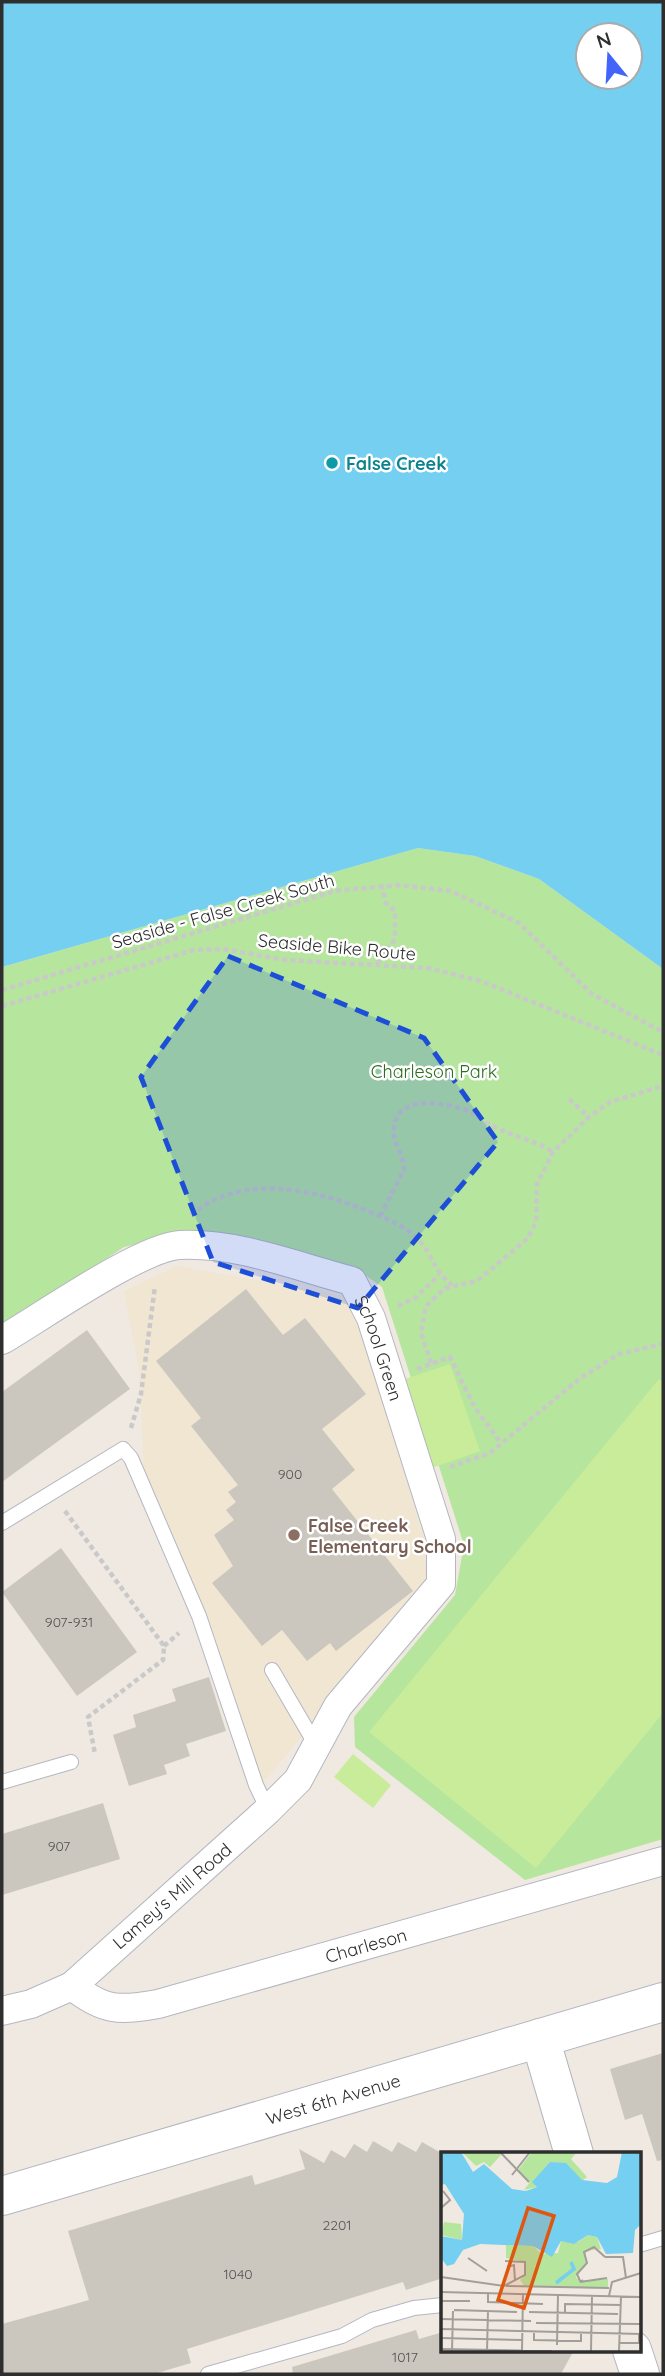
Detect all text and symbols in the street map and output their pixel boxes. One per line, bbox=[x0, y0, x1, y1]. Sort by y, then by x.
north arrow bbox=[574, 21, 644, 91]
text: N bbox=[593, 26, 614, 53]
place label: False Creek bbox=[346, 452, 446, 475]
marker: False Creek bbox=[324, 455, 340, 471]
street label: Seaside - False Creek South bbox=[109, 868, 337, 954]
street label: Seaside Bike Route bbox=[257, 929, 417, 965]
park label: Charleson Park bbox=[371, 1060, 497, 1083]
street label: School Green bbox=[350, 1291, 408, 1404]
house number: 900 bbox=[278, 1465, 302, 1483]
place label: False Creek Elementary School bbox=[308, 1514, 472, 1558]
marker: False Creek Elementary School bbox=[286, 1527, 302, 1543]
house number: 907-931 bbox=[45, 1613, 93, 1631]
house number: 907 bbox=[48, 1837, 70, 1855]
street label: Lamey's Mill Road bbox=[108, 1838, 236, 1954]
street label: Charleson bbox=[323, 1923, 409, 1968]
street label: West 6th Avenue bbox=[263, 2068, 403, 2129]
inset map bbox=[441, 2152, 640, 2352]
house number: 2201 bbox=[322, 2216, 352, 2234]
house number: 1040 bbox=[223, 2265, 253, 2283]
house number: 1017 bbox=[392, 2348, 418, 2366]

